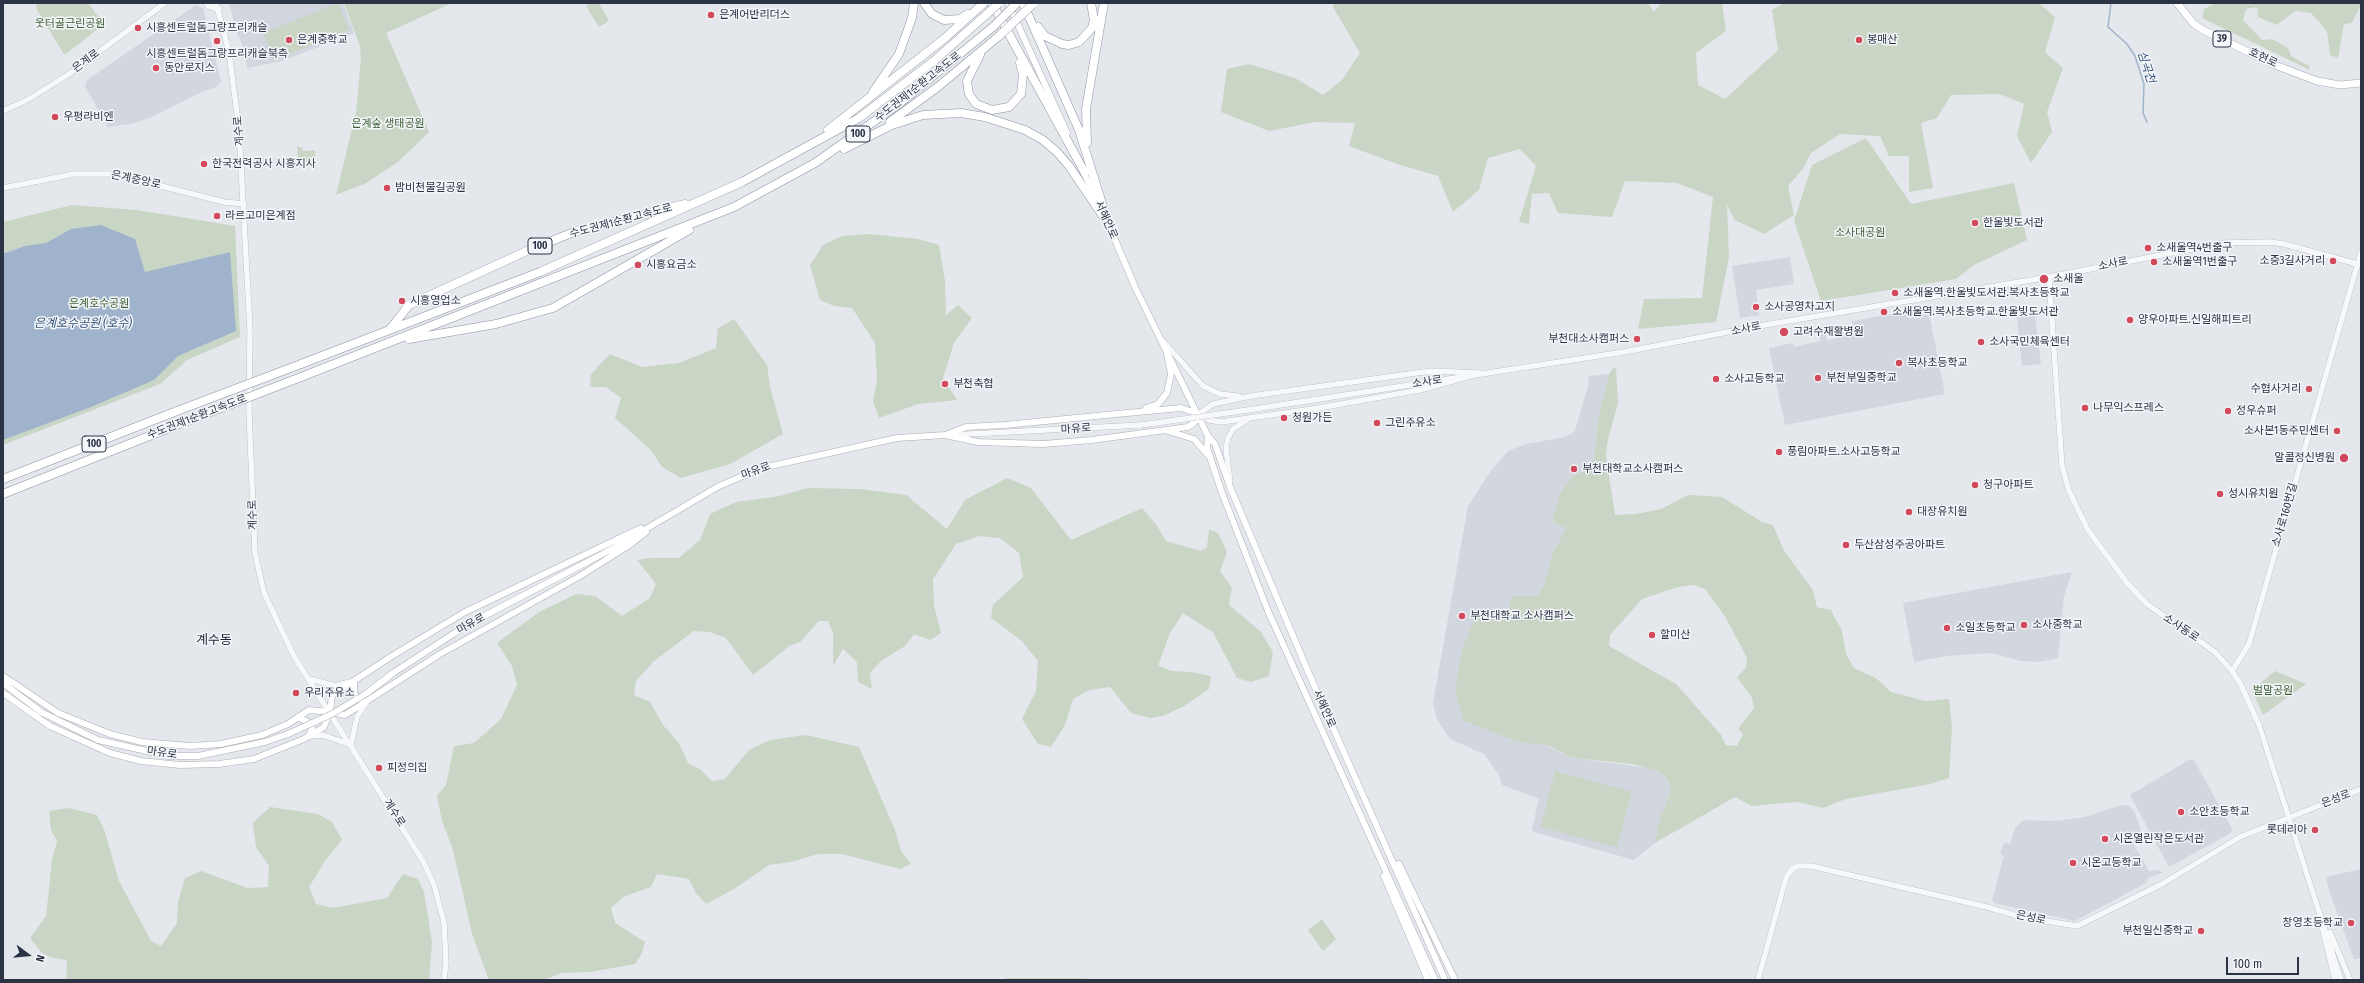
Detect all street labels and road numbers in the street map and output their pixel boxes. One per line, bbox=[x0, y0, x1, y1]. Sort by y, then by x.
road number: 39 bbox=[2213, 31, 2231, 47]
street label: 호현로 bbox=[2246, 46, 2280, 70]
street label: 은계로 bbox=[70, 47, 102, 75]
street label: 수도권제1순환고속도로 bbox=[872, 49, 964, 125]
street label: 계수로 bbox=[231, 115, 247, 147]
road number: 100 bbox=[846, 126, 870, 142]
street label: 은계중앙로 bbox=[110, 168, 162, 192]
street label: 서해안로 bbox=[1092, 199, 1120, 241]
street label: 수도권제1순환고속도로 bbox=[568, 201, 674, 241]
road number: 100 bbox=[528, 238, 552, 254]
street label: 소사로 bbox=[2097, 255, 2129, 273]
street label: 소사로 bbox=[1730, 320, 1762, 338]
street label: 소사로 bbox=[1411, 373, 1443, 391]
street label: 수도권제1순환고속도로 bbox=[145, 392, 249, 442]
street label: 마유로 bbox=[1060, 421, 1092, 437]
road number: 100 bbox=[82, 436, 106, 452]
street label: 마유로 bbox=[739, 460, 773, 482]
street label: 소사로160번길 bbox=[2270, 481, 2300, 549]
street label: 계수로 bbox=[246, 500, 260, 530]
street label: 마유로 bbox=[455, 611, 487, 637]
street label: 소사동로 bbox=[2161, 611, 2201, 645]
street label: 서해안로 bbox=[1310, 688, 1338, 730]
street label: 마유로 bbox=[146, 744, 178, 762]
street label: 은성로 bbox=[2319, 787, 2353, 811]
street label: 계수로 bbox=[380, 797, 408, 829]
street label: 은성로 bbox=[2015, 908, 2047, 928]

